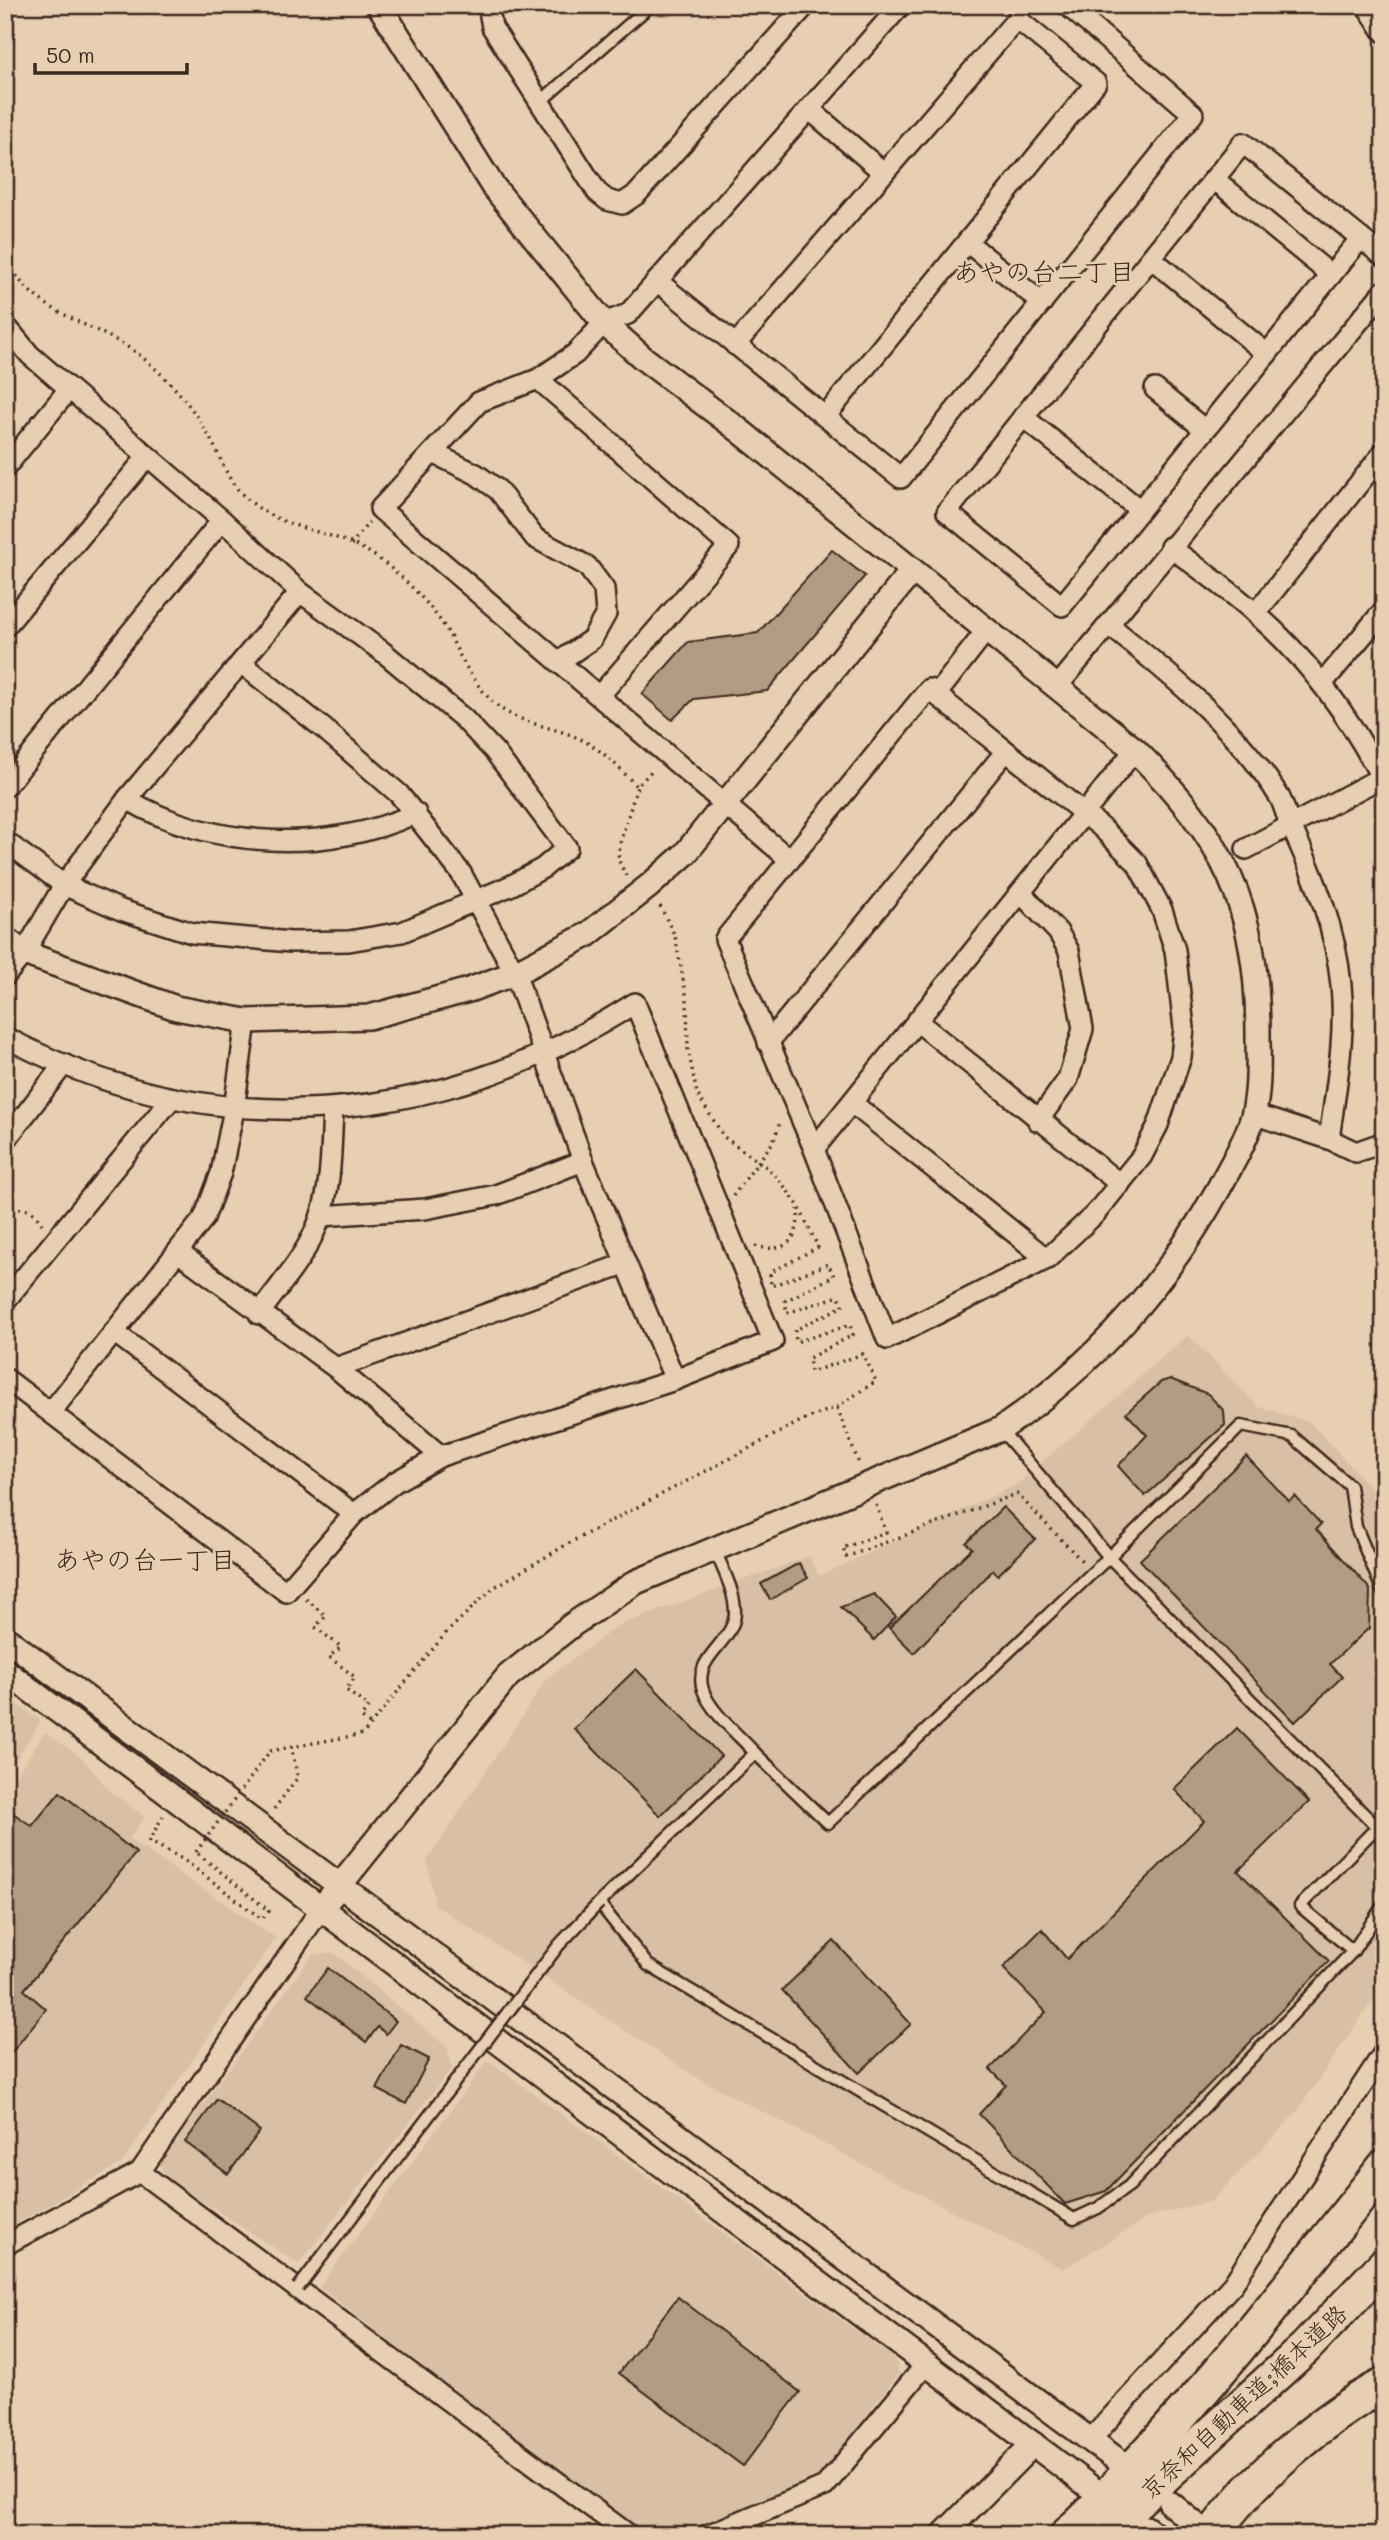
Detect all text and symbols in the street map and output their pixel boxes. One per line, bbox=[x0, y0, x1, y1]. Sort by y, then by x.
scale bar bbox=[35, 32, 187, 76]
text: 50 m bbox=[46, 41, 95, 68]
district label: あやの台二丁目 bbox=[953, 254, 1135, 288]
district label: あやの台一丁目 bbox=[54, 1542, 236, 1576]
street label: 京奈和自動車道;橋本道路 bbox=[1133, 2297, 1353, 2505]

